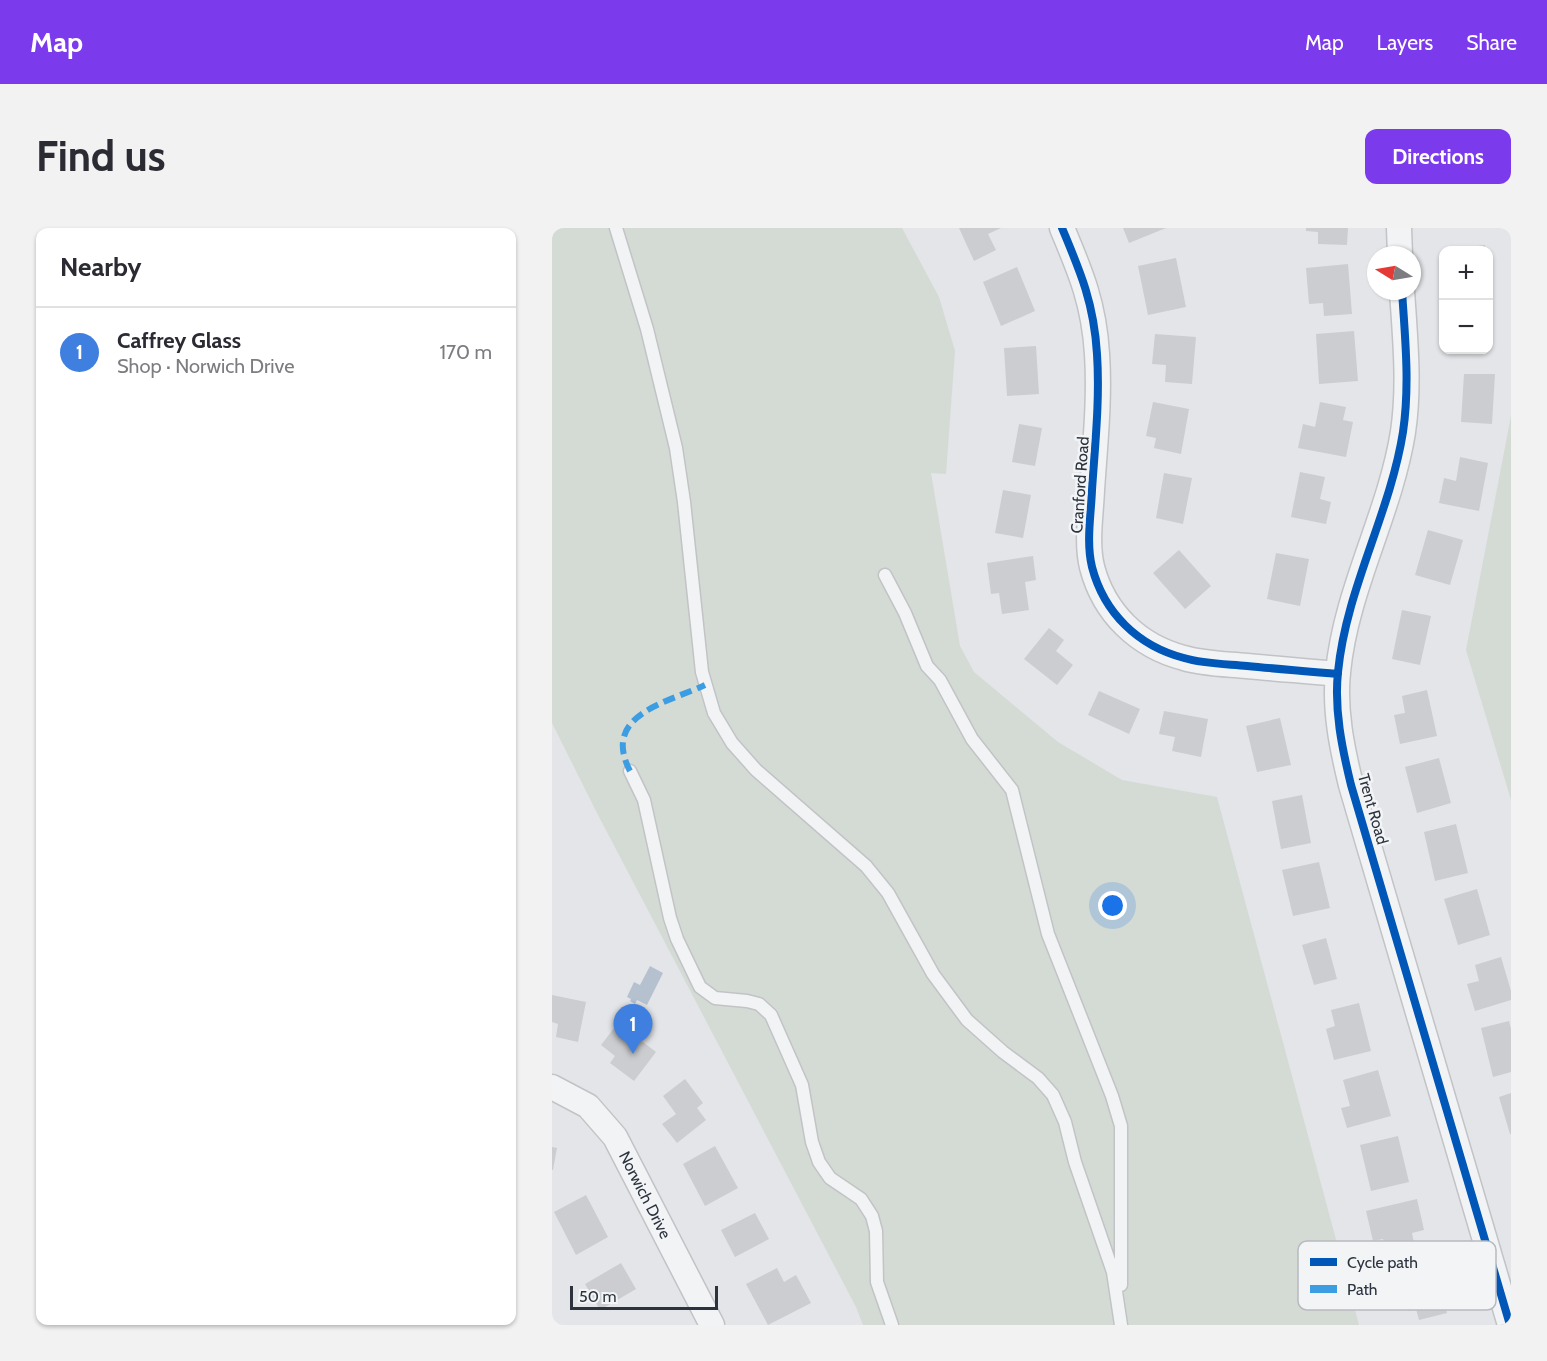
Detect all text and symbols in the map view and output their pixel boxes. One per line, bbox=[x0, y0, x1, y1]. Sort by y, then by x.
text: Map bbox=[30, 25, 83, 59]
text: Map bbox=[1305, 30, 1344, 55]
text: Layers bbox=[1377, 30, 1433, 55]
text: Share bbox=[1466, 30, 1517, 55]
button: Directions bbox=[1365, 129, 1511, 184]
text: Find us bbox=[36, 130, 165, 182]
north arrow bbox=[1367, 246, 1421, 300]
map controls bbox=[1439, 246, 1493, 354]
button: + bbox=[1439, 246, 1493, 300]
text: Nearby bbox=[60, 251, 141, 283]
button: − bbox=[1439, 300, 1493, 354]
text: Caffrey Glass bbox=[117, 327, 241, 354]
text: 1 bbox=[76, 340, 83, 364]
text: 170 m bbox=[440, 340, 492, 364]
text: Shop · Norwich Drive bbox=[117, 354, 294, 378]
street label: Cranford Road bbox=[1067, 436, 1093, 534]
street label: Trent Road bbox=[1354, 771, 1392, 847]
your location bbox=[1098, 891, 1127, 920]
pin: 1 bbox=[614, 1004, 652, 1054]
street label: Norwich Drive bbox=[615, 1148, 675, 1242]
legend bbox=[1298, 1241, 1496, 1310]
text: Cycle path bbox=[1347, 1253, 1418, 1272]
text: Path bbox=[1347, 1280, 1378, 1299]
scale bar bbox=[570, 1283, 718, 1310]
text: 50 m bbox=[579, 1287, 616, 1306]

